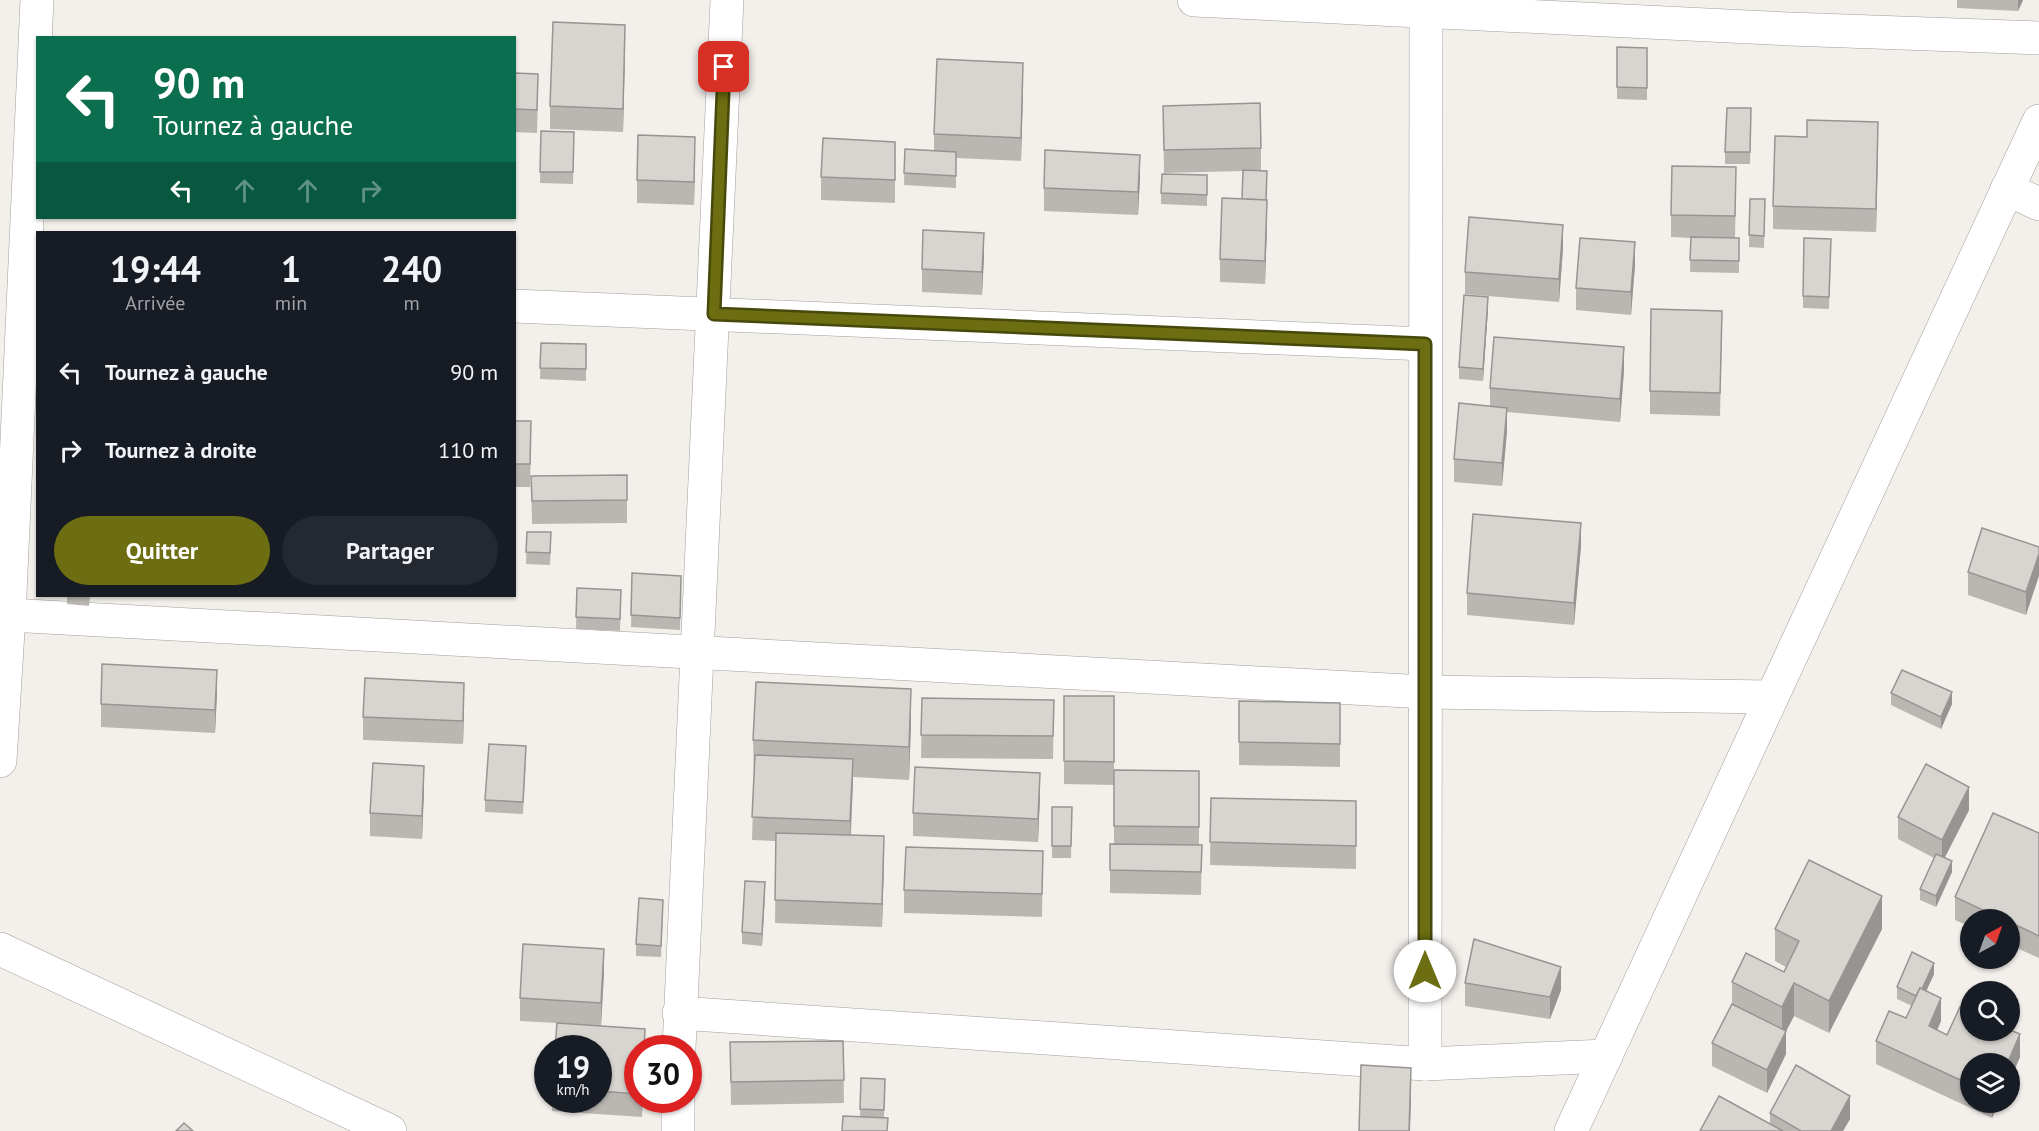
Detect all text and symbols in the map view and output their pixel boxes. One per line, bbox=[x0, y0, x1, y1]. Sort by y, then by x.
pin bbox=[698, 41, 749, 92]
icon: arrive bbox=[707, 50, 740, 83]
text: 90 m bbox=[153, 55, 245, 110]
icon: left bbox=[54, 60, 132, 138]
text: Tournez à gauche bbox=[153, 108, 353, 142]
icon: left bbox=[165, 174, 198, 207]
icon: ahead bbox=[228, 174, 261, 207]
icon: ahead bbox=[291, 174, 324, 207]
icon: right bbox=[354, 174, 387, 207]
text: 19:44 bbox=[110, 245, 201, 292]
text: 1 bbox=[281, 245, 301, 292]
text: 240 bbox=[381, 245, 442, 292]
text: Arrivée bbox=[125, 290, 185, 316]
text: min bbox=[275, 290, 307, 316]
text: m bbox=[404, 290, 420, 316]
icon: left bbox=[54, 356, 87, 389]
text: Tournez à gauche bbox=[105, 358, 268, 386]
text: 90 m bbox=[450, 358, 498, 386]
icon: right bbox=[54, 434, 87, 467]
text: Tournez à droite bbox=[105, 436, 257, 464]
text: 110 m bbox=[438, 436, 498, 464]
button: Quitter bbox=[54, 516, 270, 585]
button: Partager bbox=[282, 516, 498, 585]
north arrow bbox=[1960, 909, 2020, 969]
map controls bbox=[1960, 909, 2020, 1113]
position arrow bbox=[1393, 939, 1457, 1003]
button: search bbox=[1960, 981, 2020, 1041]
speed limit sign: 30 bbox=[624, 1035, 702, 1113]
text: 19 bbox=[556, 1047, 590, 1086]
button: layers bbox=[1960, 1053, 2020, 1113]
text: km/h bbox=[557, 1080, 589, 1099]

